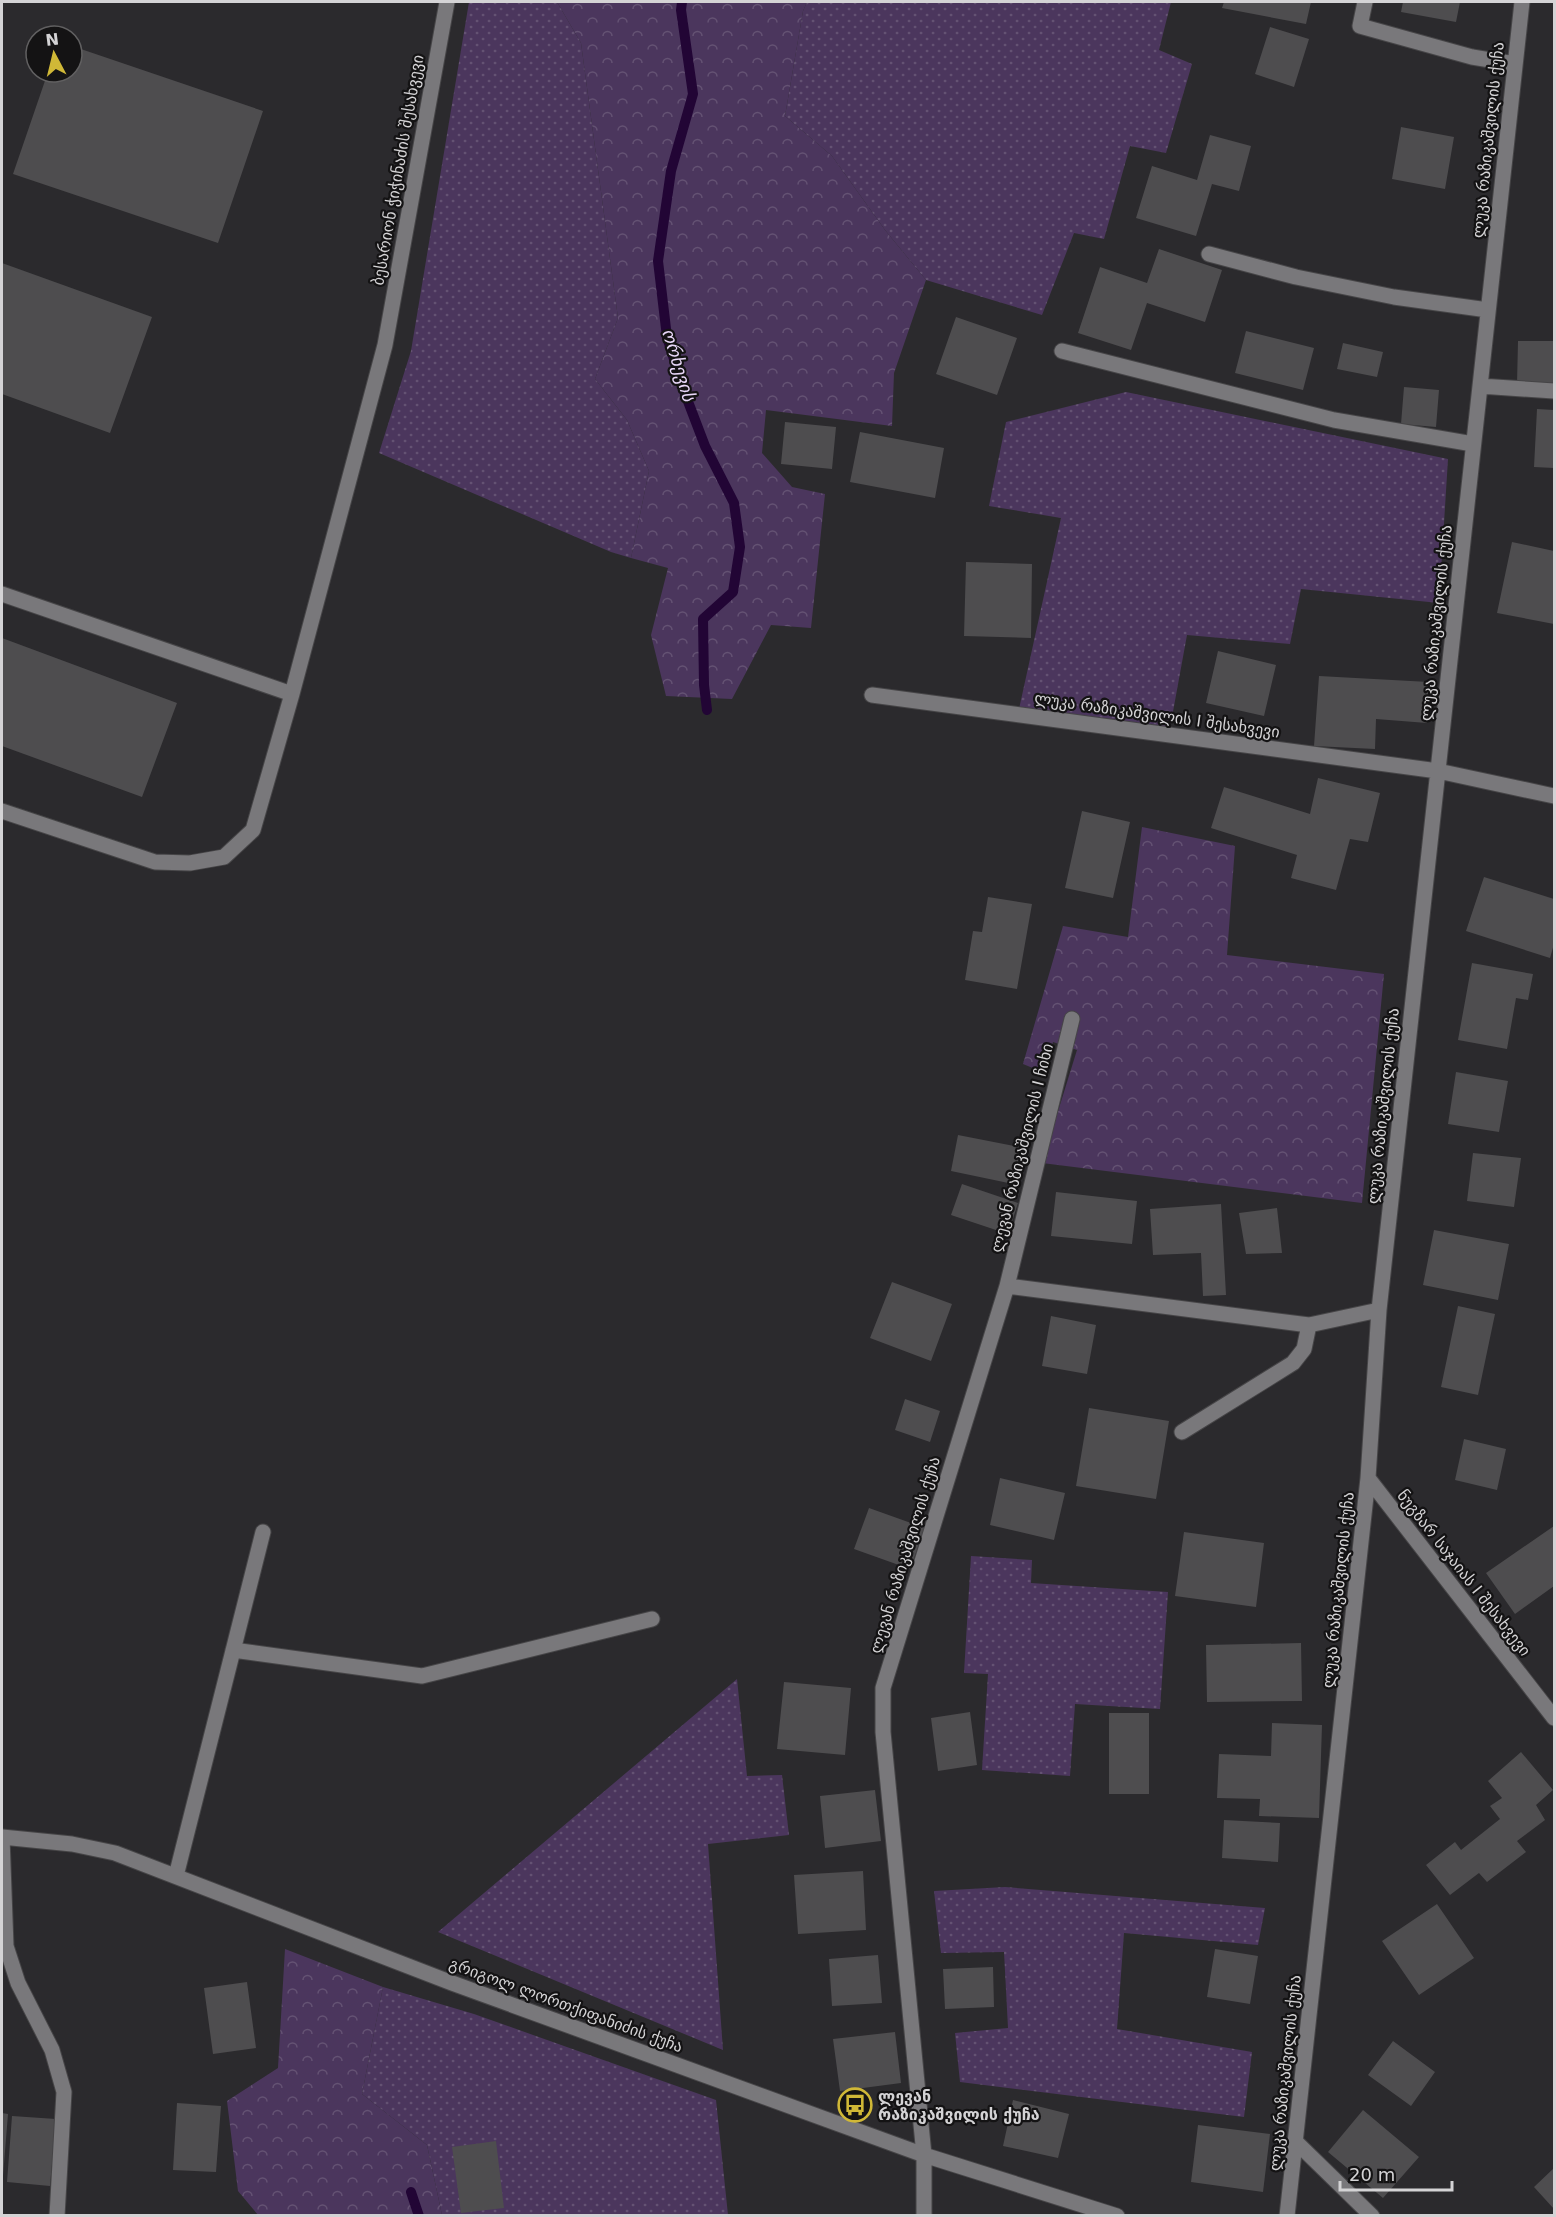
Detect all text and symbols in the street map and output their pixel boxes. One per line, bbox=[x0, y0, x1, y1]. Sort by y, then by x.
north arrow bbox=[24, 24, 84, 84]
text: N bbox=[44, 29, 60, 50]
street label: ლუკა რაზიკაშვილის ქუჩა bbox=[1468, 41, 1508, 239]
street label: ბესარიონ ჭიჭინაძის შესახვევი bbox=[368, 53, 428, 287]
water label: ორხევის bbox=[658, 326, 700, 404]
street label: ლუკა რაზიკაშვილის ქუჩა bbox=[1416, 524, 1456, 722]
street label: ლუკა რაზიკაშვილის I შესახვევი bbox=[1033, 688, 1281, 742]
street label: ლუკა რაზიკაშვილის ქუჩა bbox=[1363, 1007, 1403, 1205]
street label: ლევან რაზიკაშვილის I ჩიხი bbox=[987, 1041, 1057, 1255]
street label: ლევან რაზიკაშვილის ქუჩა bbox=[866, 1454, 944, 1656]
street label: ნუგზარ საჯაიას I შესახვევი bbox=[1393, 1486, 1535, 1660]
street label: ლუკა რაზიკაშვილის ქუჩა bbox=[1318, 1491, 1358, 1689]
street label: გრიგოლ ლორთქიფანიძის ქუჩა bbox=[447, 1954, 685, 2056]
street label: ლუკა რაზიკაშვილის ქუჩა bbox=[1265, 1974, 1305, 2172]
bus stop icon: ლევან რაზიკაშვილის ქუჩა bbox=[837, 2087, 873, 2123]
place label: ლევან რაზიკაშვილის ქუჩა bbox=[878, 2087, 1040, 2124]
scale bar bbox=[1340, 2154, 1452, 2192]
text: 20 m bbox=[1349, 2164, 1395, 2185]

